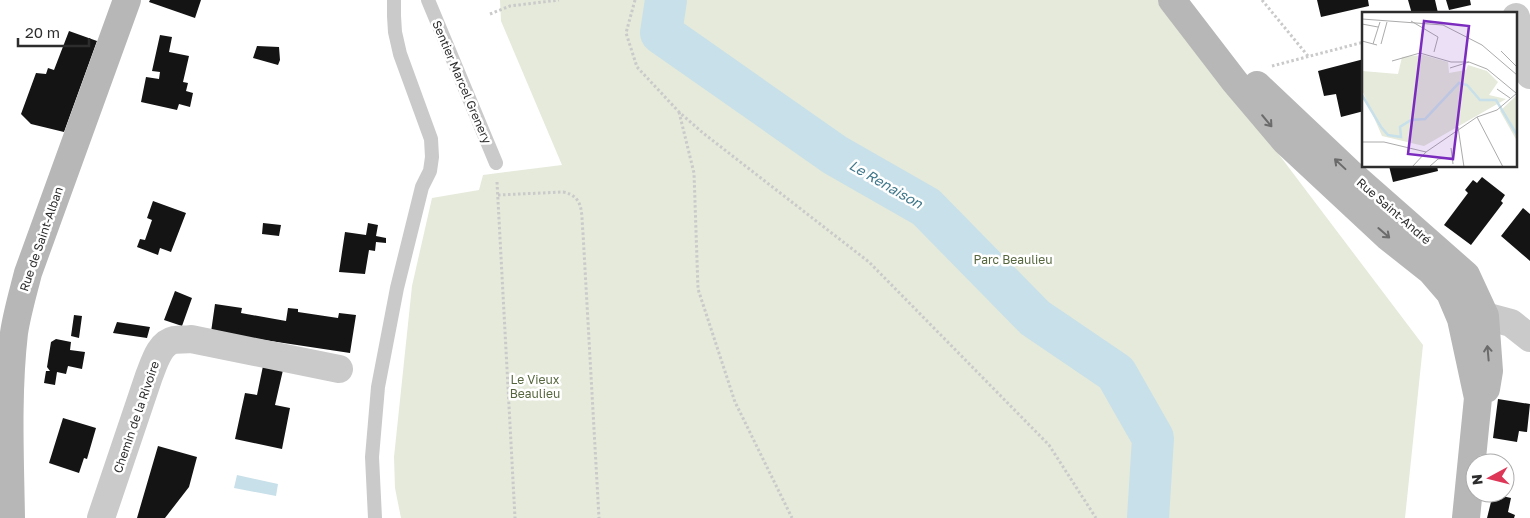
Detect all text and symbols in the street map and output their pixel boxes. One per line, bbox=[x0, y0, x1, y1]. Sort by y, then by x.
inset map bbox=[1362, 12, 1518, 168]
scale bar bbox=[18, 15, 89, 47]
street label: Sentier Marcel Grenery bbox=[429, 18, 495, 146]
text: 20 m bbox=[25, 23, 60, 41]
one-way arrow bbox=[1261, 114, 1273, 127]
water label: Le Renaison bbox=[846, 156, 927, 212]
one-way arrow bbox=[1334, 158, 1347, 170]
street label: Rue Saint-André bbox=[1354, 175, 1434, 247]
street label: Rue de Saint-Alban bbox=[16, 185, 66, 293]
one-way arrow bbox=[1378, 227, 1391, 239]
park label: Parc Beaulieu bbox=[974, 252, 1052, 267]
one-way arrow bbox=[1483, 345, 1493, 361]
street label: Chemin de la Rivoire bbox=[110, 359, 162, 475]
park label: Le Vieux Beaulieu bbox=[510, 372, 560, 401]
north arrow bbox=[1465, 453, 1515, 503]
text: N bbox=[1468, 473, 1486, 486]

